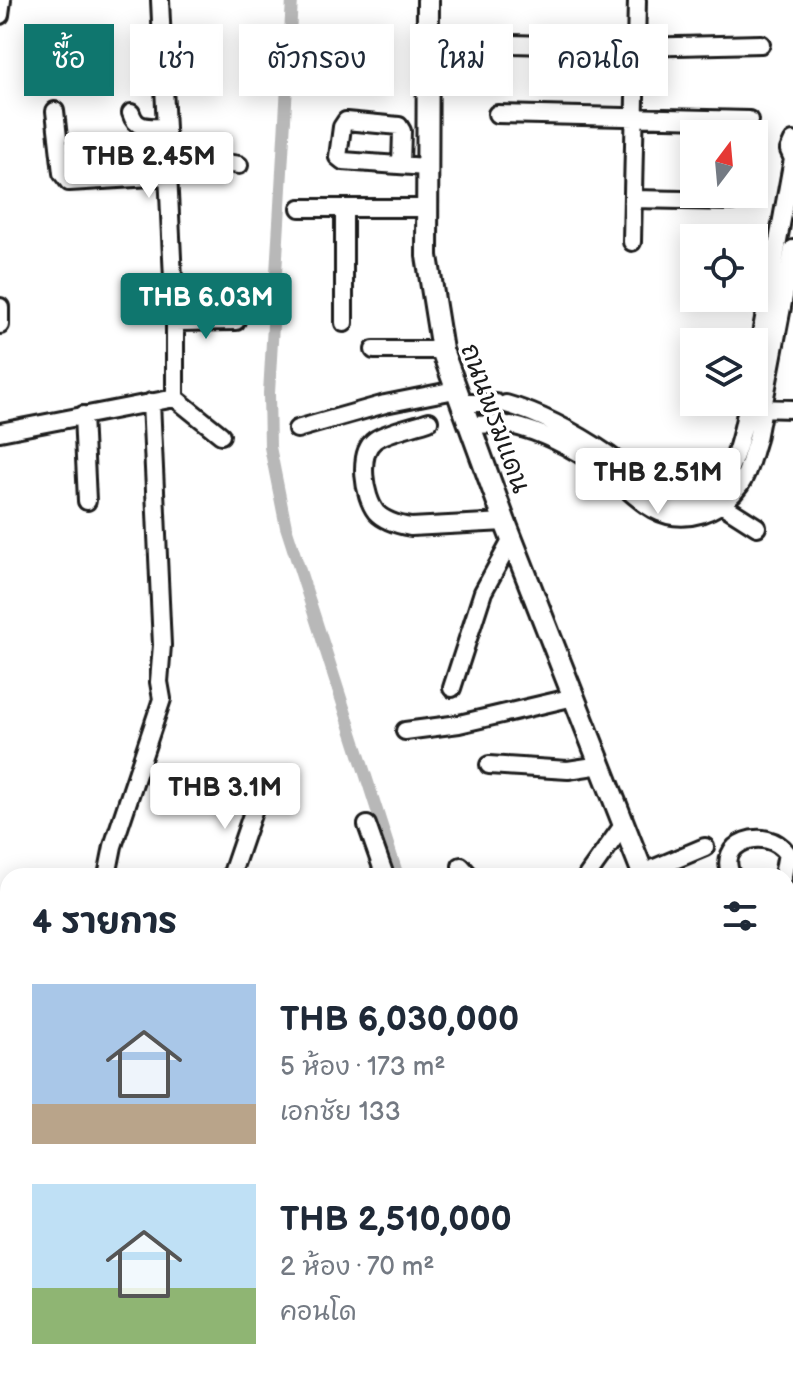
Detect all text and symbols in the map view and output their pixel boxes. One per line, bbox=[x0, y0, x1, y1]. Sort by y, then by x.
chip: ซื้อ bbox=[24, 24, 114, 96]
chip: เช่า bbox=[130, 24, 223, 96]
chip: ตัวกรอง bbox=[239, 24, 394, 96]
chip: ใหม่ bbox=[410, 24, 513, 96]
chip: คอนโด bbox=[529, 24, 668, 96]
north arrow bbox=[680, 120, 768, 208]
map controls bbox=[680, 120, 768, 416]
pin: THB 2.45M bbox=[57, 132, 241, 200]
text: THB 2.45M bbox=[82, 142, 216, 173]
button: locate bbox=[680, 224, 768, 312]
pin: THB 6.03M bbox=[114, 273, 298, 341]
text: THB 6.03M bbox=[139, 283, 273, 314]
button: layers bbox=[680, 328, 768, 416]
street label: ถนนพรมแดน bbox=[453, 340, 536, 498]
pin: THB 2.51M bbox=[566, 448, 750, 516]
text: THB 2.51M bbox=[593, 458, 723, 489]
pin: THB 3.1M bbox=[142, 763, 308, 831]
text: THB 3.1M bbox=[168, 773, 282, 804]
icon: filters bbox=[718, 894, 762, 938]
text: 4 รายการ bbox=[32, 902, 177, 943]
text: THB 6,030,000 bbox=[280, 999, 519, 1040]
icon: home bbox=[96, 1016, 192, 1112]
text: 5 ห้อง · 173 m² bbox=[280, 1052, 446, 1083]
text: เอกชัย 133 bbox=[280, 1097, 401, 1128]
text: THB 2,510,000 bbox=[280, 1199, 512, 1240]
icon: home bbox=[96, 1216, 192, 1312]
text: 2 ห้อง · 70 m² bbox=[280, 1252, 435, 1283]
text: คอนโด bbox=[280, 1297, 357, 1328]

